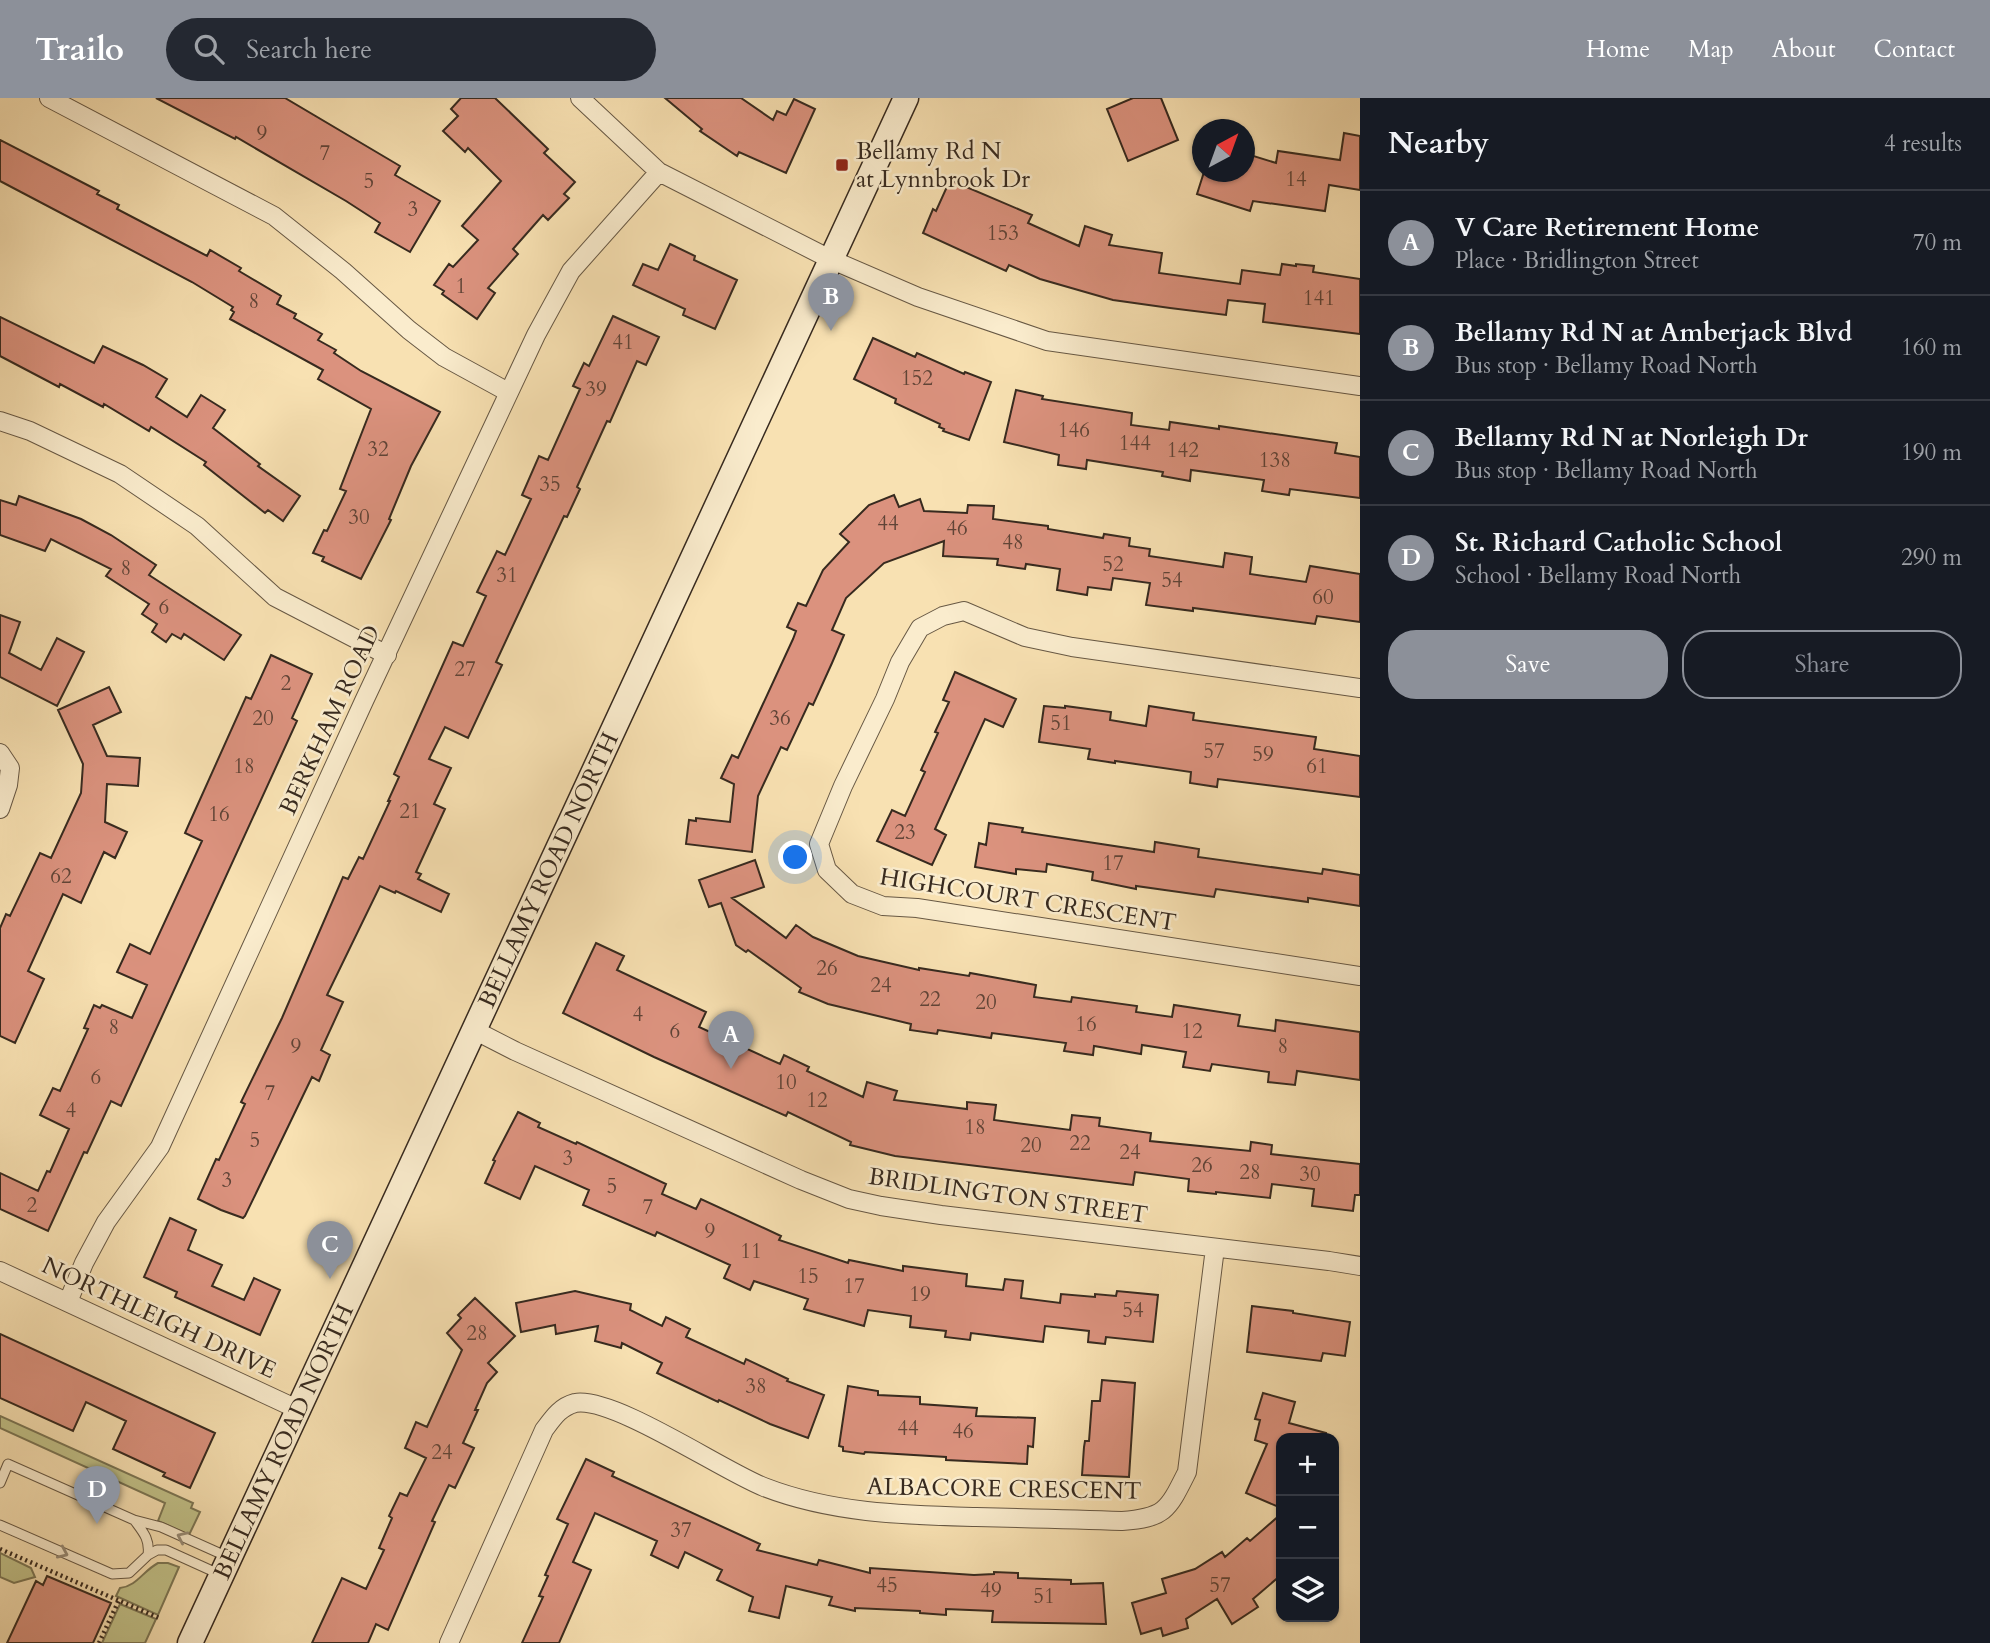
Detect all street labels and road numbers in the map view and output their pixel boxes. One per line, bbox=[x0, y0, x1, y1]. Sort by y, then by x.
street label: BERKHAM ROAD bbox=[272, 620, 388, 820]
street label: BELLAMY ROAD NORTH bbox=[470, 727, 626, 1013]
street label: HIGHCOURT CRESCENT bbox=[877, 860, 1179, 940]
street label: BRIDLINGTON STREET bbox=[866, 1160, 1150, 1232]
street label: NORTHLEIGH DRIVE bbox=[36, 1249, 282, 1387]
street label: BELLAMY ROAD NORTH bbox=[205, 1298, 361, 1585]
street label: ALBACORE CRESCENT bbox=[866, 1470, 1142, 1508]

